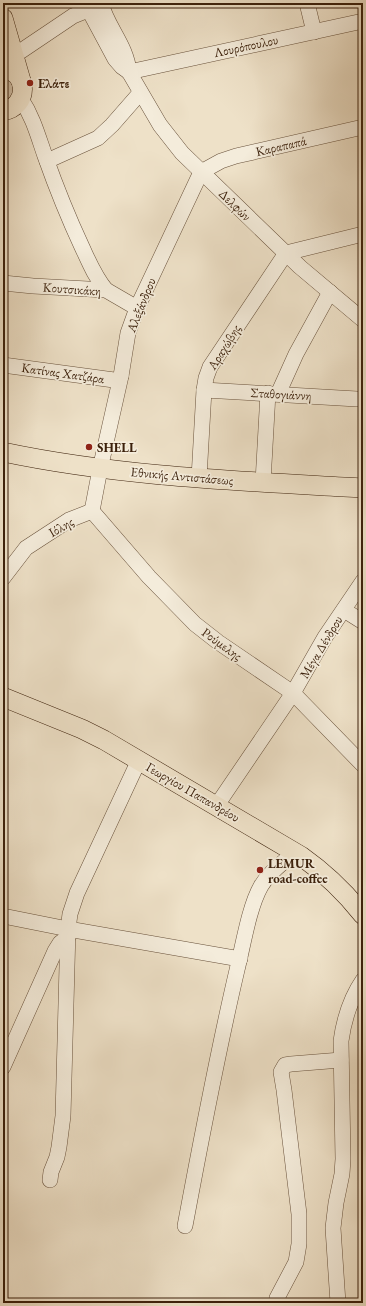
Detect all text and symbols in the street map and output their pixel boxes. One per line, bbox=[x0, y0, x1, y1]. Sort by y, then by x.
street label: Λουρόπουλου bbox=[211, 31, 280, 61]
place label: Ελάτε bbox=[38, 75, 70, 92]
marker: Ελάτε bbox=[25, 78, 35, 88]
street label: Καραπαπά bbox=[254, 132, 308, 160]
street label: Δελφών bbox=[215, 185, 255, 225]
street label: Αλεξάνδρου bbox=[122, 275, 160, 336]
street label: Κουτσικάκη bbox=[42, 278, 102, 300]
street label: Αραχώβης bbox=[203, 321, 245, 374]
street label: Κατίνας Χατζάρα bbox=[21, 359, 106, 387]
street label: Σταθογιάννη bbox=[250, 384, 312, 404]
place label: SHELL bbox=[97, 439, 137, 456]
marker: SHELL bbox=[84, 442, 94, 452]
street label: Εθνικής Αντιστάσεως bbox=[130, 463, 234, 489]
street label: Ιόλης bbox=[45, 513, 77, 541]
street label: Μέγα Δένδρου bbox=[296, 612, 347, 682]
street label: Ρούμελης bbox=[198, 624, 246, 665]
street label: Γεωργίου Παπανδρέου bbox=[143, 758, 243, 826]
place label: LEMUR road-coffee bbox=[268, 855, 328, 887]
marker: LEMUR road-coffee bbox=[255, 865, 265, 875]

